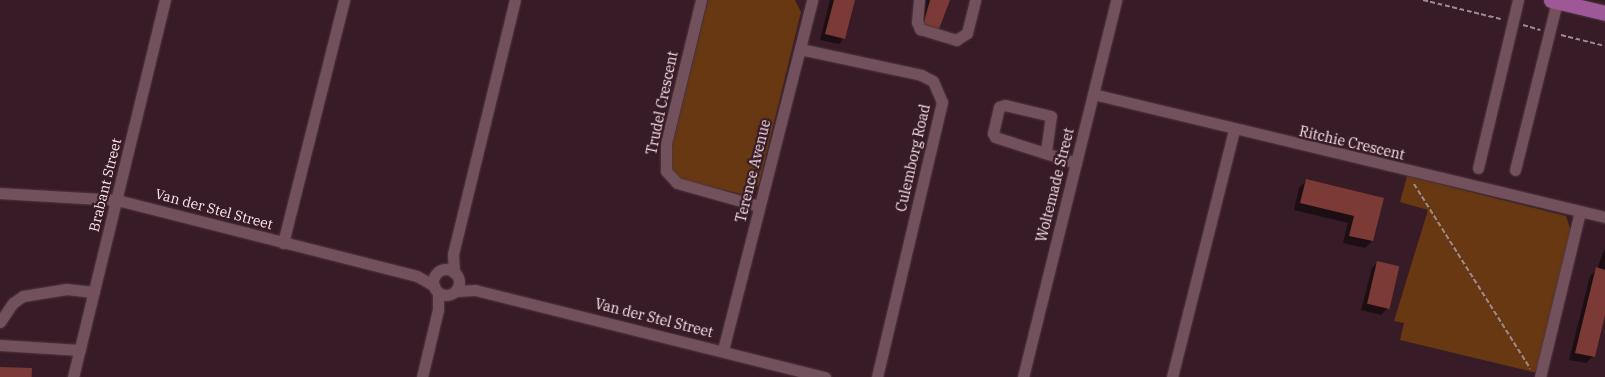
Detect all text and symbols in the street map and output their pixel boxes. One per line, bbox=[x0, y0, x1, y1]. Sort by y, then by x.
street label: Trudel Crescent bbox=[643, 50, 681, 156]
street label: Culemborg Road bbox=[892, 103, 934, 213]
street label: Terence Avenue bbox=[732, 118, 774, 224]
street label: Ritchie Crescent bbox=[1298, 123, 1406, 163]
street label: Woltemade Street bbox=[1033, 126, 1077, 244]
street label: Brabant Street bbox=[85, 137, 125, 233]
street label: Van der Stel Street bbox=[153, 185, 275, 233]
street label: Van der Stel Street bbox=[593, 295, 715, 341]

